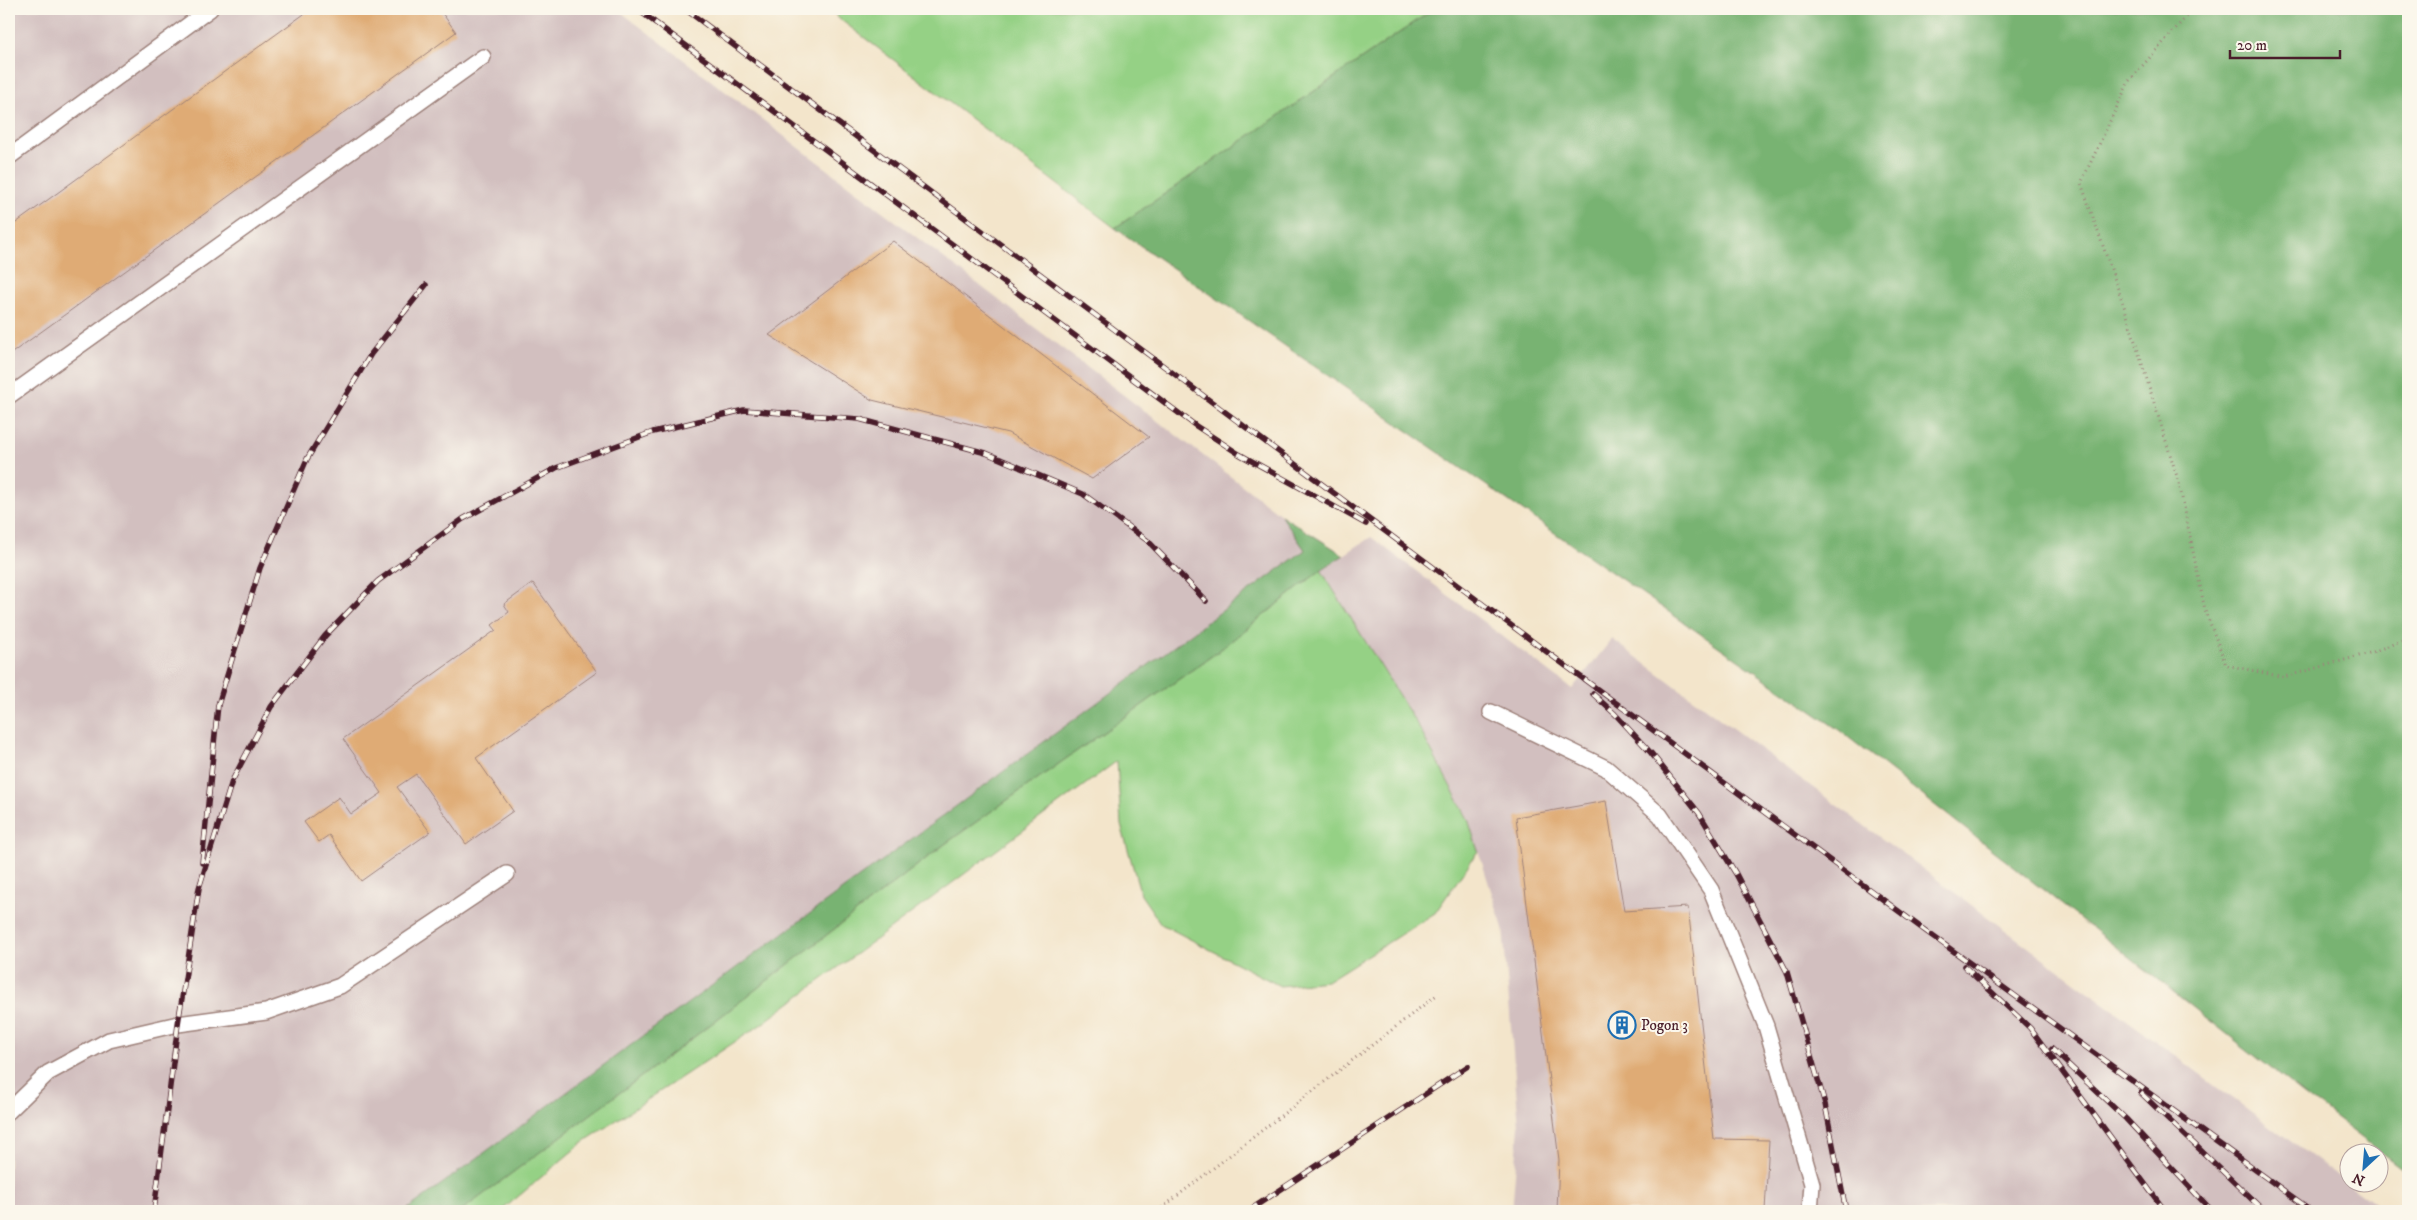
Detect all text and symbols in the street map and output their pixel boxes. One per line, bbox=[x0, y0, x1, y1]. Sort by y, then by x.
scale bar bbox=[2230, 28, 2340, 60]
text: 20 m bbox=[2237, 36, 2267, 55]
building icon: Pogon 3 bbox=[1607, 1010, 1637, 1040]
place label: Pogon 3 bbox=[1641, 1016, 1688, 1035]
north arrow bbox=[2340, 1142, 2390, 1192]
text: N bbox=[2349, 1168, 2368, 1189]

